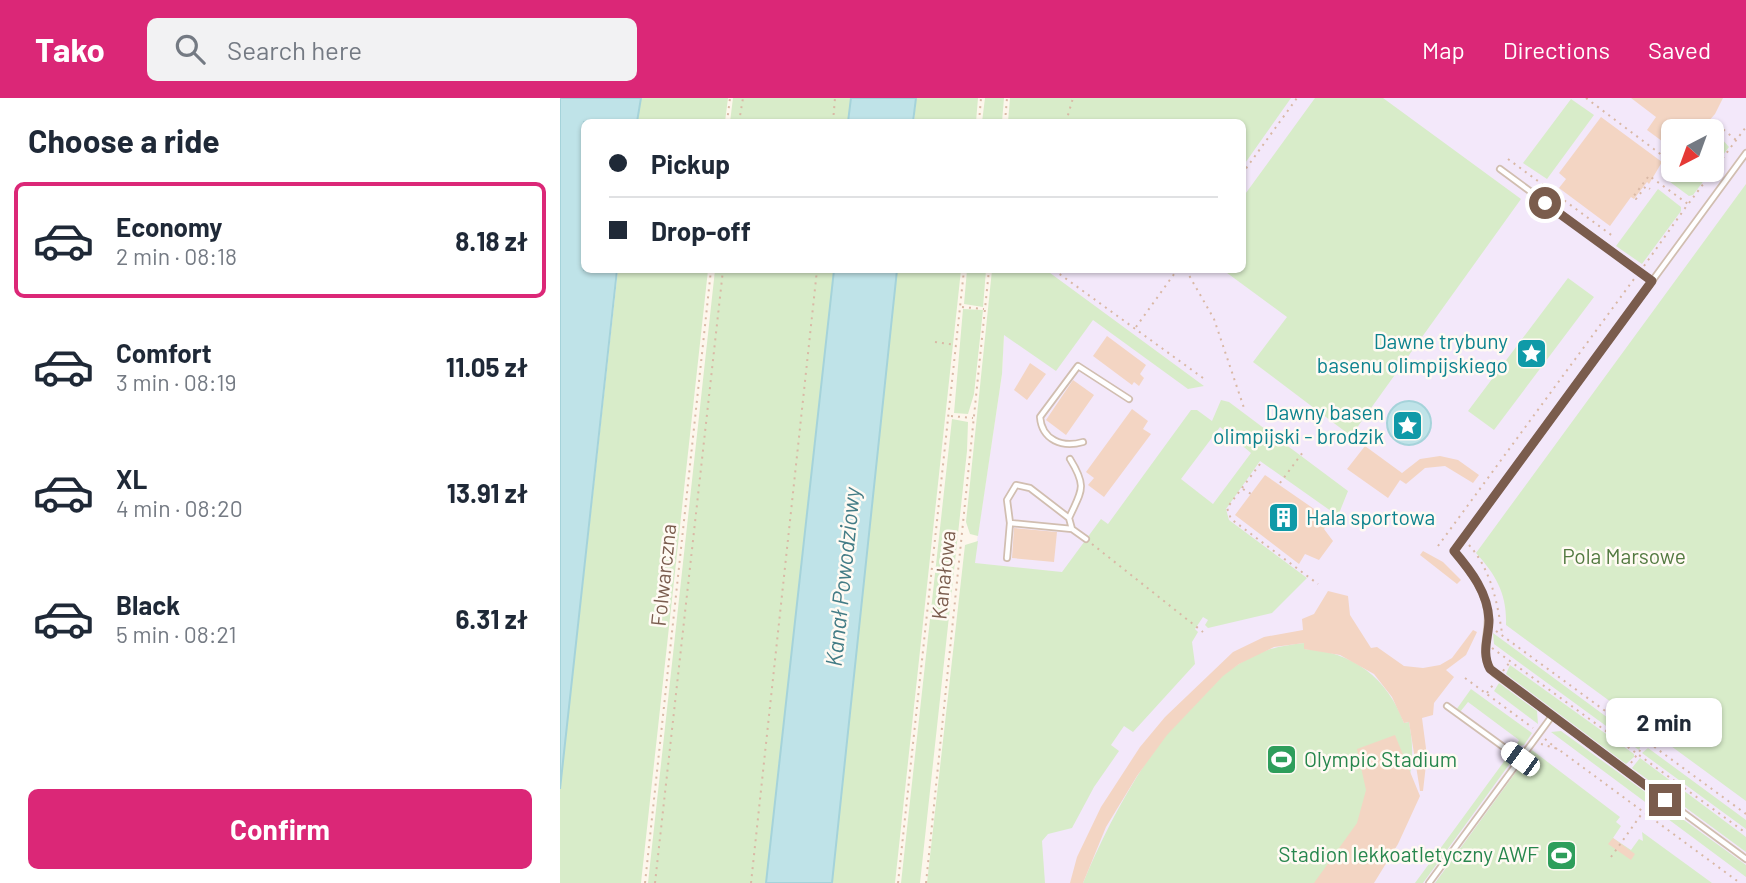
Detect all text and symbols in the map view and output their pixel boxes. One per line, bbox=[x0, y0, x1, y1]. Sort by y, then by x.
search box bbox=[147, 18, 637, 81]
text: Tako bbox=[35, 29, 105, 69]
icon: search bbox=[171, 30, 209, 68]
text: Search here bbox=[227, 34, 362, 65]
text: Map bbox=[1422, 35, 1465, 64]
text: Directions bbox=[1503, 35, 1610, 64]
text: Saved bbox=[1648, 35, 1711, 64]
north arrow bbox=[1661, 119, 1724, 182]
map controls bbox=[1661, 119, 1724, 182]
text: Choose a ride bbox=[28, 121, 220, 159]
text: Pickup bbox=[651, 148, 730, 179]
route start bbox=[1529, 187, 1561, 219]
icon: car bbox=[32, 209, 95, 272]
text: Economy bbox=[116, 211, 222, 242]
text: Drop-off bbox=[651, 215, 751, 246]
text: 8.18 zł bbox=[455, 225, 528, 256]
text: 2 min · 08:18 bbox=[116, 242, 237, 270]
place label: Dawne trybuny basenu olimpijskiego bbox=[1317, 328, 1508, 377]
icon: car bbox=[32, 335, 95, 398]
text: Comfort bbox=[116, 337, 212, 368]
place icon: Dawne trybuny basenu olimpijskiego bbox=[1514, 337, 1548, 371]
text: 11.05 zł bbox=[446, 351, 528, 382]
text: 3 min · 08:19 bbox=[116, 368, 237, 396]
place label: Dawny basen olimpijski - brodzik bbox=[1213, 399, 1384, 448]
place icon: Dawny basen olimpijski - brodzik bbox=[1390, 408, 1424, 442]
icon: car bbox=[32, 461, 95, 524]
text: XL bbox=[116, 463, 147, 494]
text: 13.91 zł bbox=[447, 477, 528, 508]
water label: Kanał Powodziowy bbox=[819, 485, 865, 668]
text: 4 min · 08:20 bbox=[116, 494, 243, 522]
building icon: Hala sportowa bbox=[1266, 501, 1300, 535]
place label: Hala sportowa bbox=[1306, 504, 1435, 529]
street label: Folwarczna bbox=[645, 522, 680, 627]
street label: Kanałowa bbox=[925, 529, 960, 621]
park label: Pola Marsowe bbox=[1562, 543, 1686, 568]
icon: car bbox=[32, 587, 95, 650]
text: Black bbox=[116, 589, 180, 620]
text: 6.31 zł bbox=[455, 603, 528, 634]
text: 5 min · 08:21 bbox=[116, 620, 237, 648]
callout: 2 min bbox=[1607, 698, 1723, 748]
text: 2 min bbox=[1636, 708, 1692, 736]
car bbox=[1497, 738, 1544, 780]
sports icon: Olympic Stadium bbox=[1264, 743, 1298, 777]
place label: Olympic Stadium bbox=[1304, 746, 1457, 771]
route end bbox=[1649, 784, 1681, 816]
button: Confirm bbox=[28, 789, 532, 869]
sports icon: Stadion lekkoatletyczny AWF bbox=[1545, 838, 1579, 872]
place label: Stadion lekkoatletyczny AWF bbox=[1278, 841, 1539, 866]

